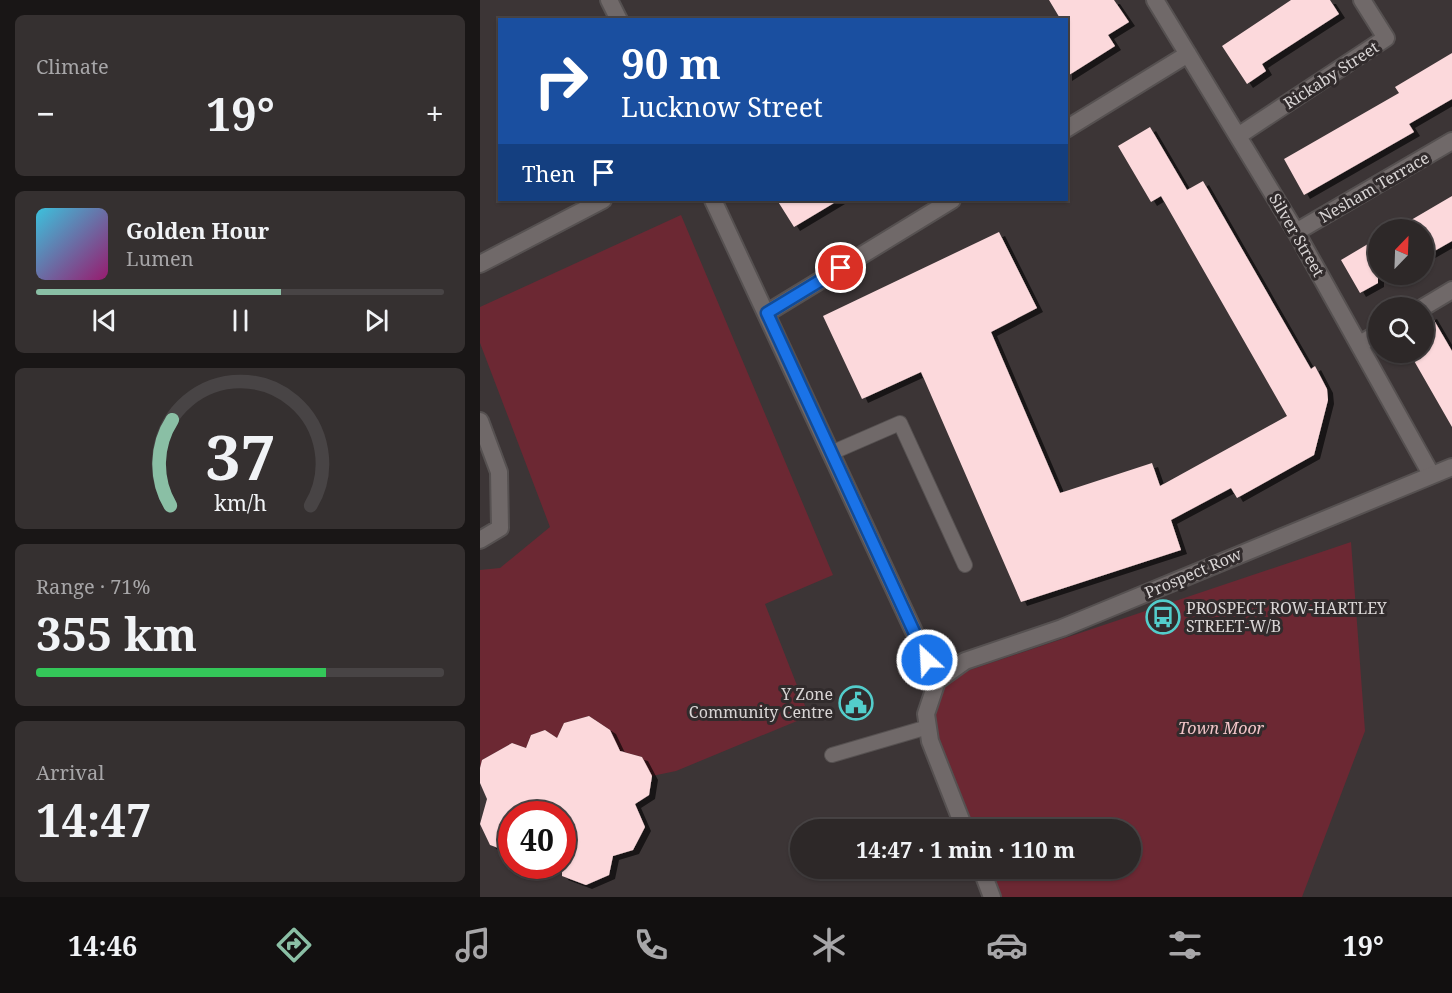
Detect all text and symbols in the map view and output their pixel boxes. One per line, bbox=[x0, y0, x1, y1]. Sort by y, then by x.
text: 90 m bbox=[621, 34, 721, 91]
street label: Rickaby Street bbox=[1279, 36, 1383, 114]
icon: right bbox=[522, 42, 600, 120]
text: Climate bbox=[36, 53, 109, 80]
text: 19° bbox=[206, 83, 275, 144]
text: Lucknow Street bbox=[621, 88, 823, 125]
text: − bbox=[36, 91, 55, 136]
text: + bbox=[426, 91, 444, 136]
street label: Nesham Terrace bbox=[1315, 146, 1433, 228]
icon: arrive bbox=[587, 156, 620, 189]
text: Then bbox=[522, 158, 575, 188]
street label: Silver Street bbox=[1264, 189, 1330, 281]
text: Golden Hour bbox=[126, 215, 269, 245]
north arrow bbox=[1368, 219, 1434, 285]
map controls bbox=[1368, 219, 1434, 363]
pin bbox=[815, 242, 866, 293]
text: Lumen bbox=[126, 245, 194, 272]
icon: arrive bbox=[824, 251, 857, 284]
button: search bbox=[1368, 297, 1434, 363]
icon: previous bbox=[88, 304, 121, 337]
icon: pause bbox=[224, 304, 257, 337]
icon: next bbox=[360, 304, 393, 337]
text: 37 bbox=[205, 413, 275, 498]
text: km/h bbox=[214, 488, 267, 517]
street label: Prospect Row bbox=[1141, 543, 1245, 603]
text: Range · 71% bbox=[36, 573, 150, 600]
place label: PROSPECT ROW-HARTLEY STREET-W/B bbox=[1186, 597, 1388, 637]
bus stop icon: PROSPECT ROW-HARTLEY STREET-W/B bbox=[1145, 599, 1181, 635]
text: 355 km bbox=[36, 603, 197, 664]
position arrow bbox=[895, 628, 959, 692]
place label: Y Zone Community Centre bbox=[689, 683, 833, 723]
public building icon: Y Zone Community Centre bbox=[838, 685, 874, 721]
park label: Town Moor bbox=[1178, 717, 1265, 739]
text: Arrival bbox=[36, 759, 104, 786]
text: 14:47 bbox=[36, 789, 151, 850]
speed limit sign: 40 bbox=[498, 801, 576, 879]
text: 14:47 · 1 min · 110 m bbox=[856, 834, 1075, 864]
icon: directions bbox=[273, 924, 315, 966]
icon: music bbox=[452, 924, 494, 966]
icon: phone bbox=[630, 924, 672, 966]
icon: climate bbox=[808, 924, 850, 966]
icon: car bbox=[986, 924, 1028, 966]
icon: filters bbox=[1164, 924, 1206, 966]
text: 14:46 bbox=[68, 927, 137, 964]
text: 19° bbox=[1343, 927, 1384, 964]

